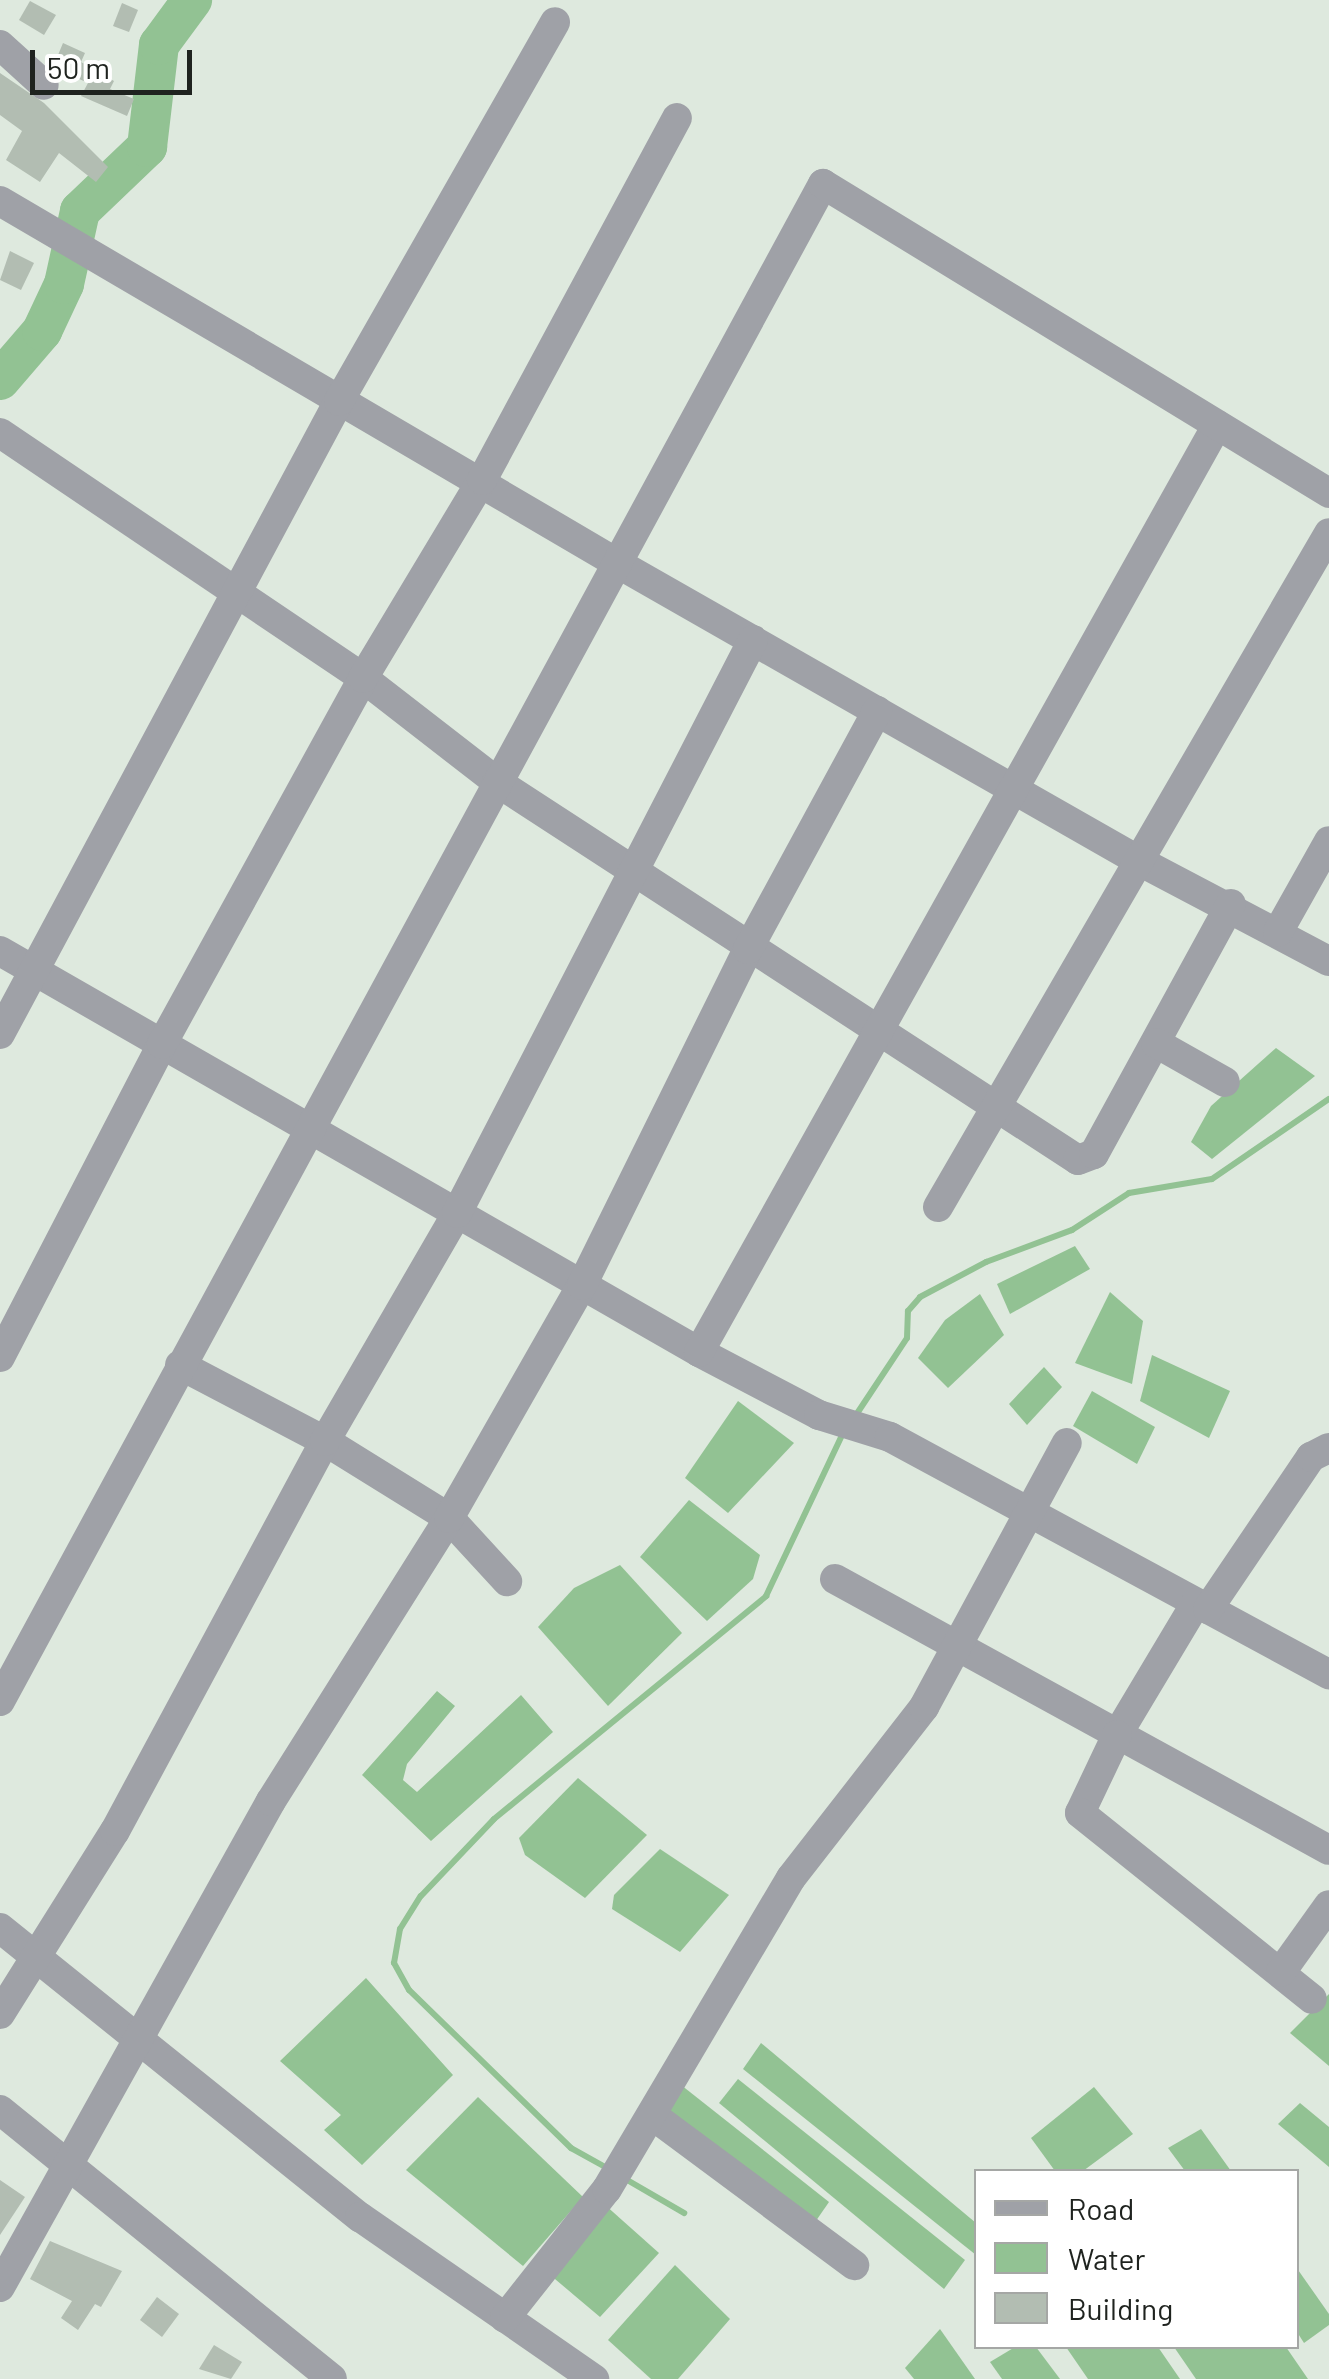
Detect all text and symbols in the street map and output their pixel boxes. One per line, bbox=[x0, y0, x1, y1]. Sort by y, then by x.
scale bar bbox=[35, 30, 198, 92]
text: 50 m bbox=[47, 49, 110, 85]
legend bbox=[974, 2169, 1299, 2349]
text: Road bbox=[1068, 2190, 1134, 2226]
text: Water bbox=[1068, 2240, 1146, 2276]
text: Building bbox=[1068, 2290, 1173, 2326]

